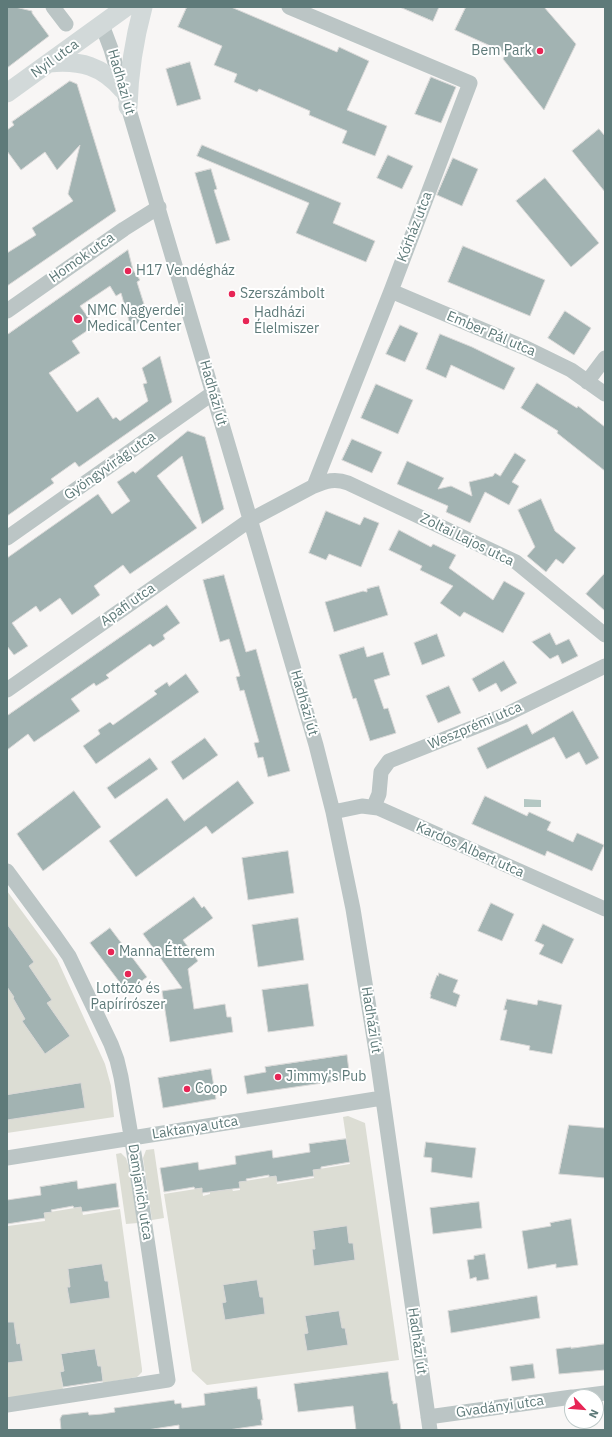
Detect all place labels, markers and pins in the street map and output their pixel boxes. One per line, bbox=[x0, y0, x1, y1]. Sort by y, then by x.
place label: Bem Park bbox=[471, 43, 532, 59]
marker: Bem Park bbox=[535, 46, 545, 56]
place label: H17 Vendégház bbox=[136, 263, 235, 279]
marker: H17 Vendégház bbox=[123, 266, 133, 276]
place label: Szerszámbolt bbox=[240, 286, 325, 302]
marker: Szerszámbolt bbox=[227, 289, 237, 299]
place label: NMC Nagyerdei Medical Center bbox=[87, 303, 184, 336]
place label: Hadházi Élelmiszer bbox=[254, 305, 319, 338]
marker: NMC Nagyerdei Medical Center bbox=[72, 313, 84, 325]
marker: Hadházi Élelmiszer bbox=[241, 316, 251, 326]
place label: Manna Étterem bbox=[119, 944, 215, 960]
marker: Manna Étterem bbox=[106, 947, 116, 957]
marker: Lottózó és Papírírószer bbox=[123, 969, 133, 979]
place label: Lottózó és Papírírószer bbox=[91, 981, 165, 1014]
place label: Jimmy's Pub bbox=[286, 1069, 366, 1085]
marker: Jimmy's Pub bbox=[273, 1072, 283, 1082]
place label: Coop bbox=[195, 1081, 227, 1097]
marker: Coop bbox=[182, 1084, 192, 1094]

